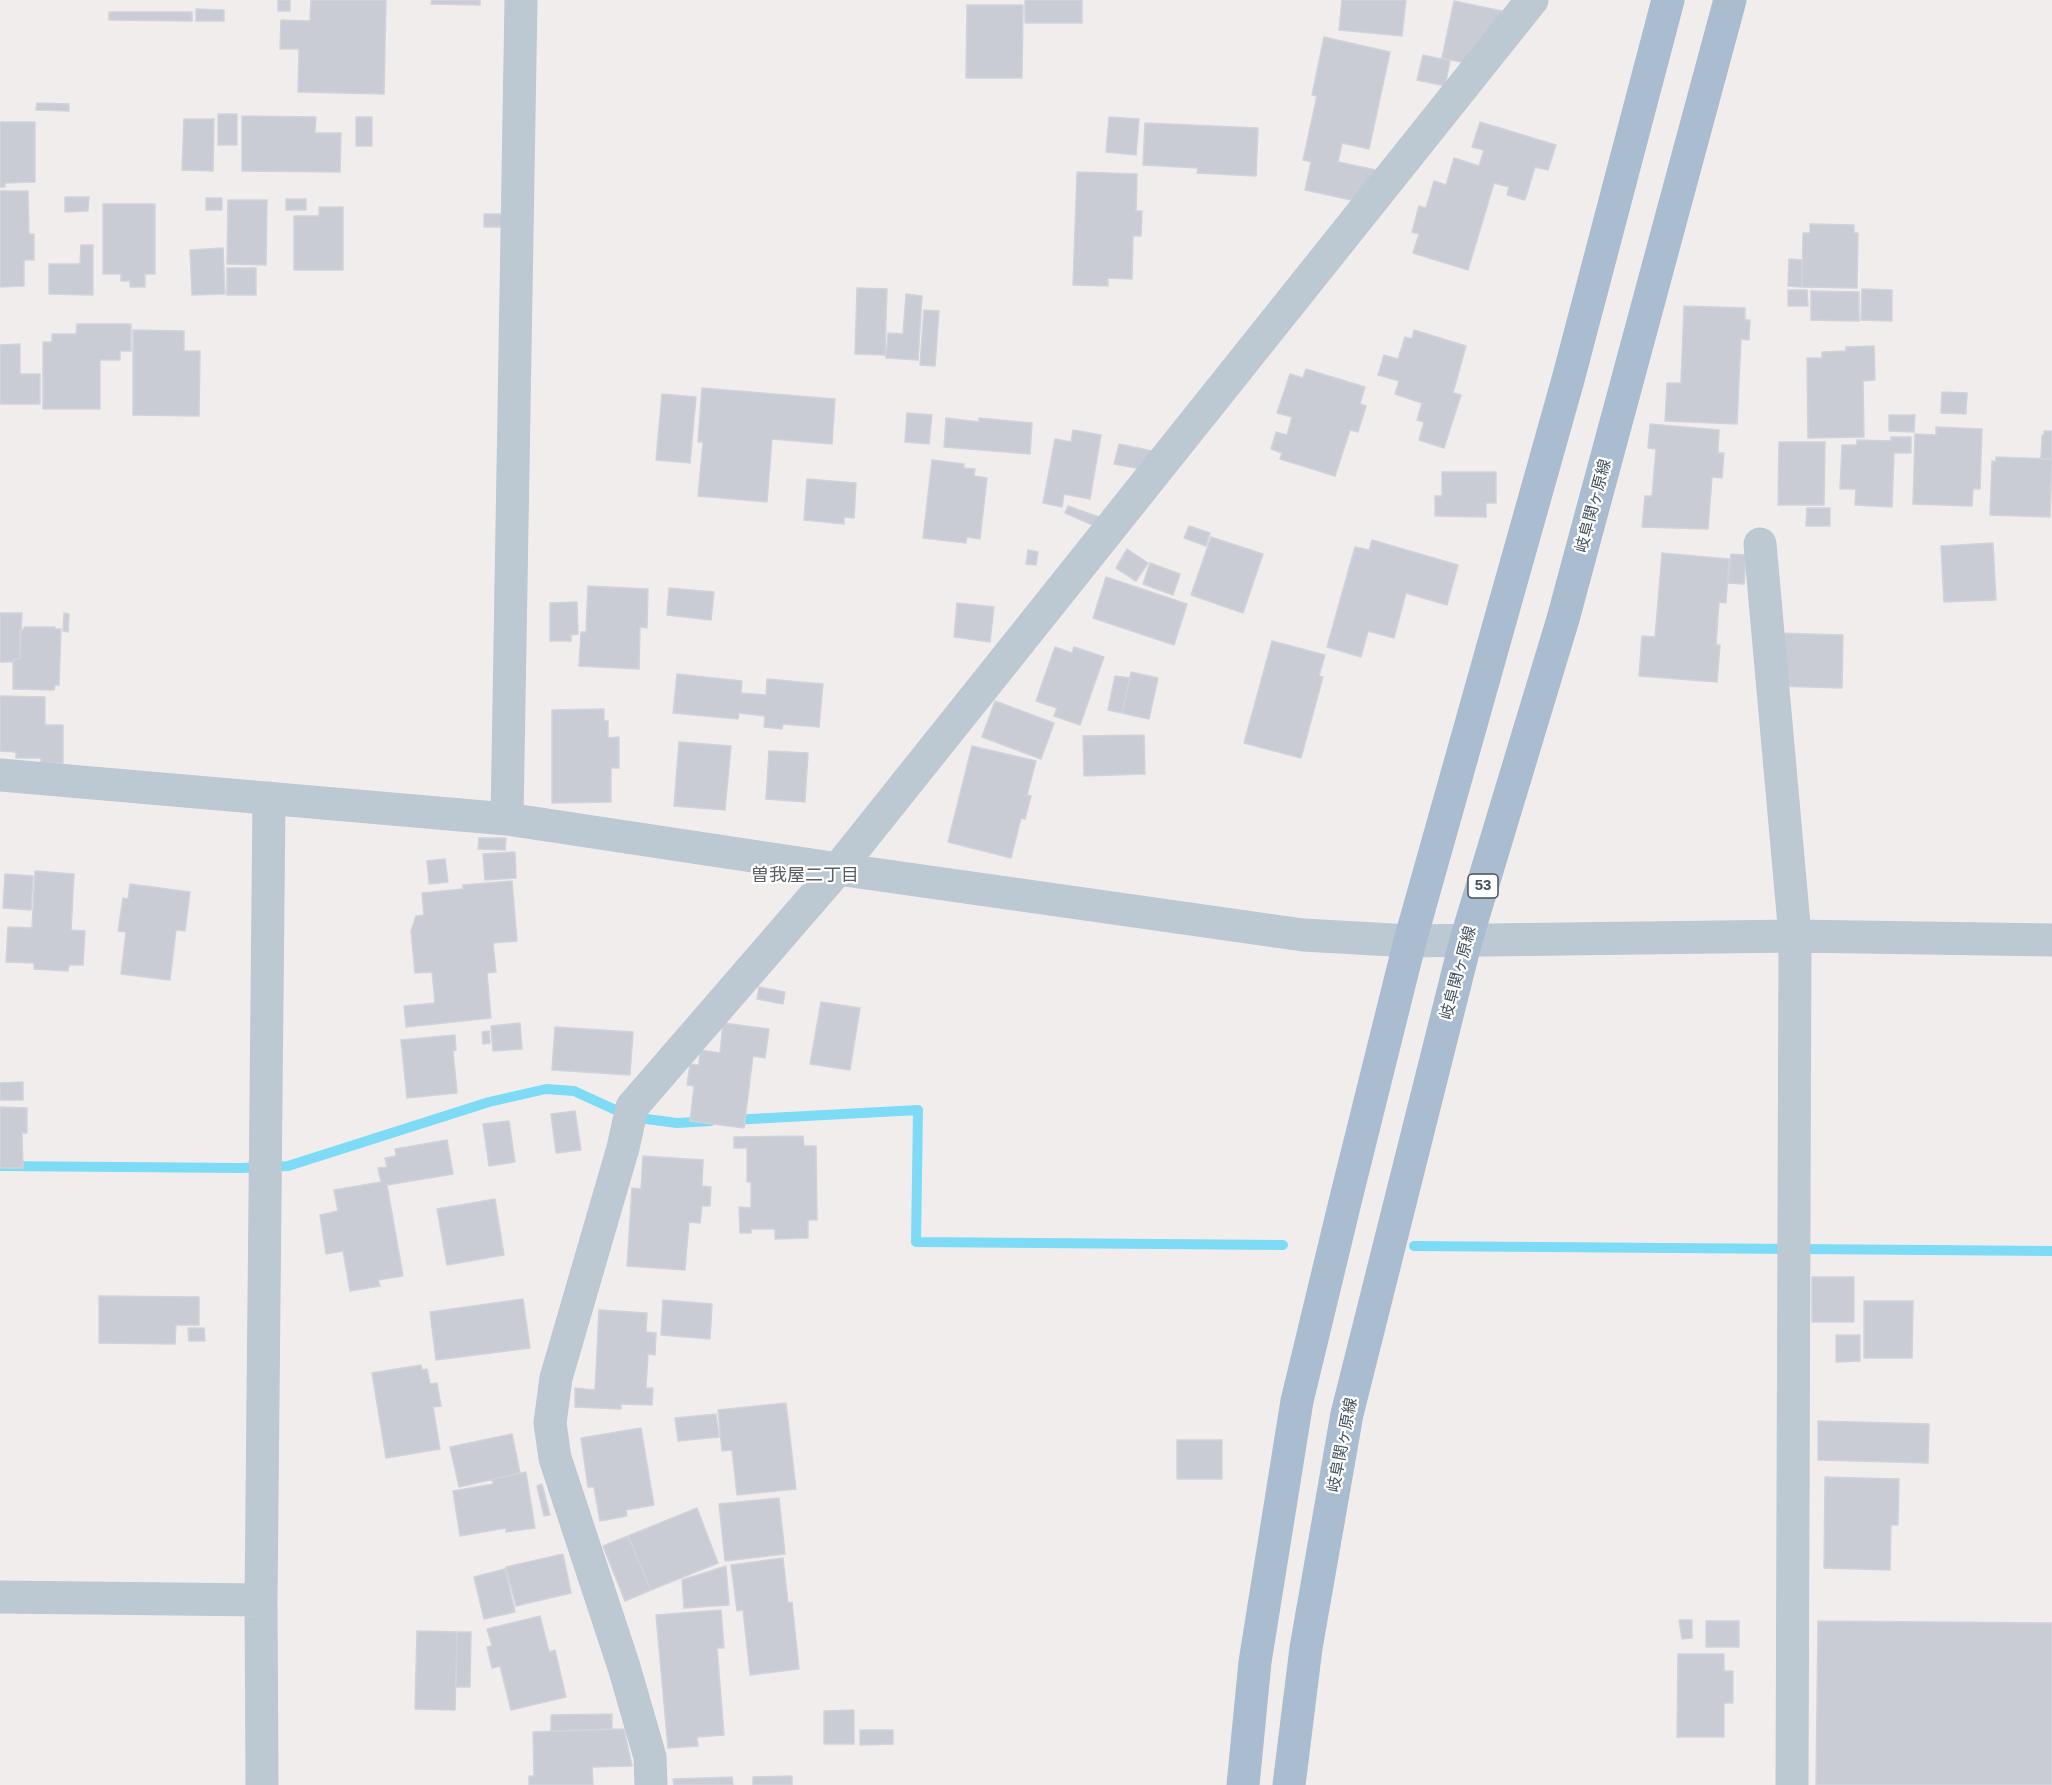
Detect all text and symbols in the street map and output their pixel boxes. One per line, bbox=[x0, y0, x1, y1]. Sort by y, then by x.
street label: 岐阜関ヶ原線 bbox=[1572, 457, 1616, 555]
district label: 曽我屋二丁目 bbox=[751, 865, 859, 887]
road number: 53 bbox=[1468, 874, 1498, 898]
street label: 岐阜関ヶ原線 bbox=[1437, 924, 1481, 1022]
street label: 岐阜関ヶ原線 bbox=[1324, 1396, 1362, 1494]

